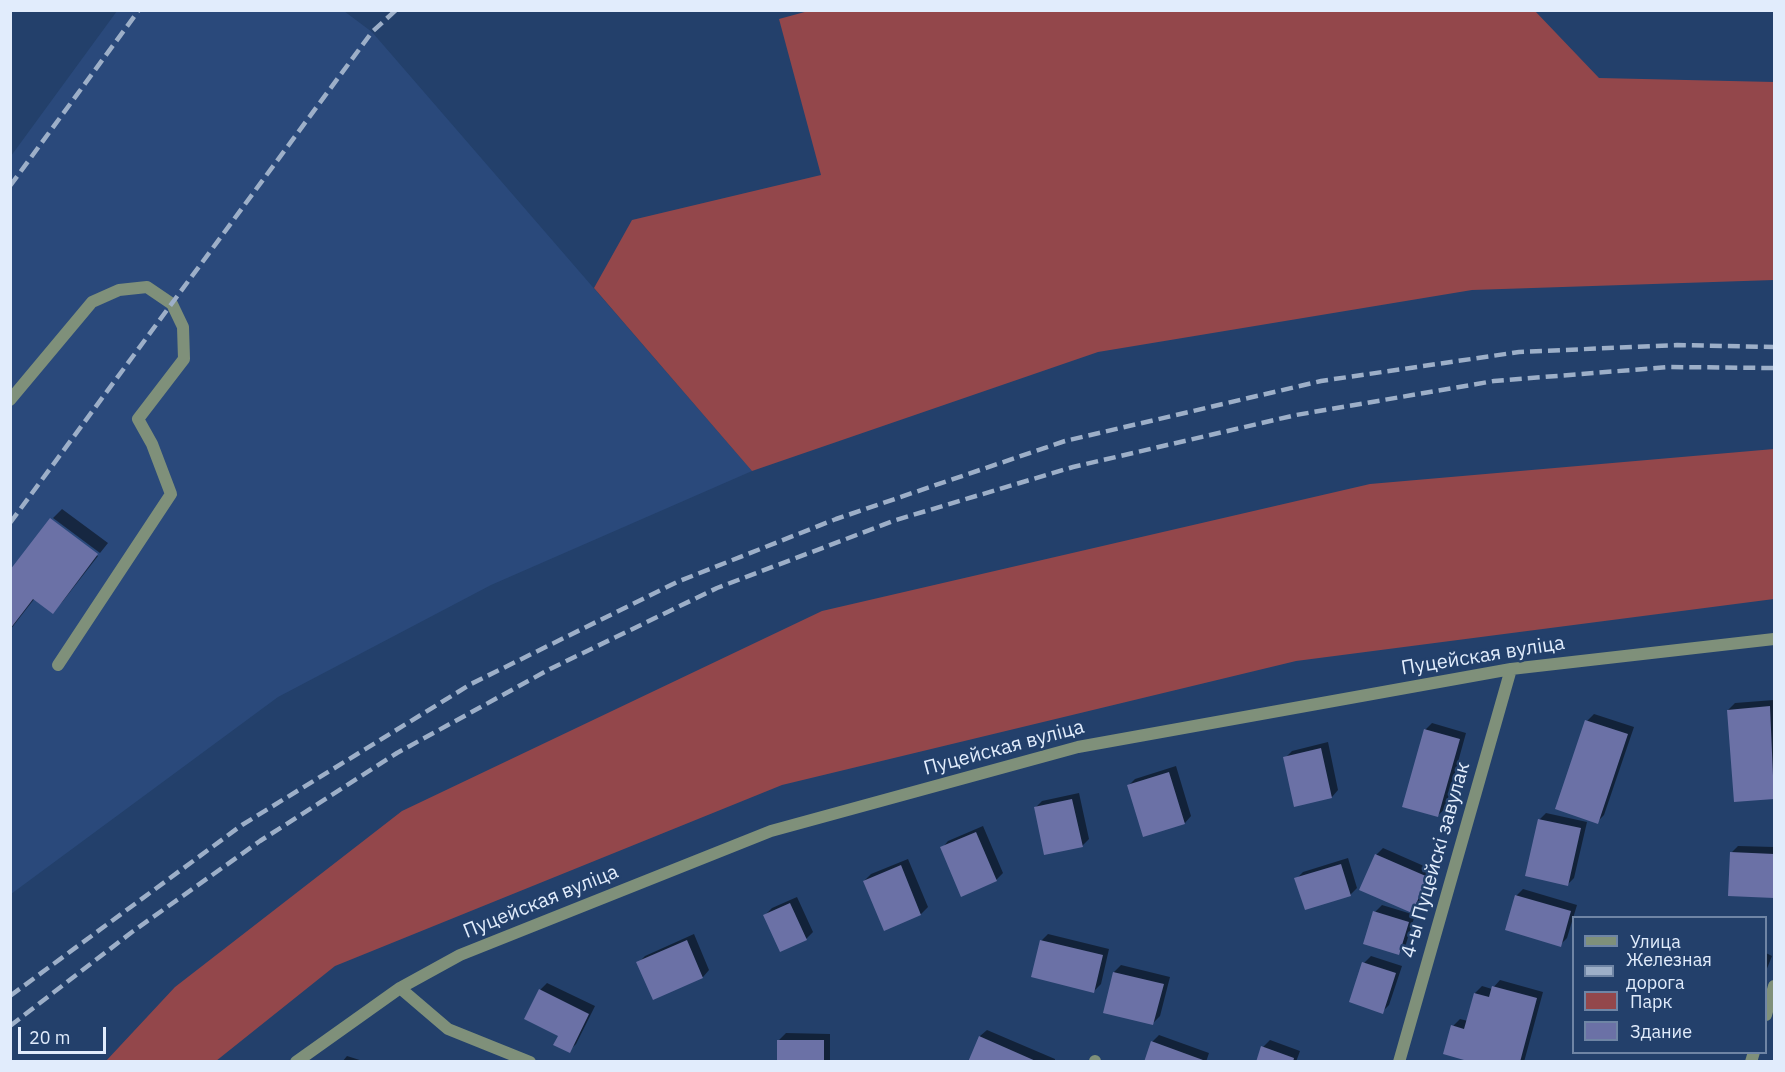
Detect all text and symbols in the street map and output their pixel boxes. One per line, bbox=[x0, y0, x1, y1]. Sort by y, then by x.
street label: Пуцейская вуліца bbox=[1400, 631, 1566, 681]
street label: Пуцейская вуліца bbox=[921, 715, 1087, 781]
street label: 4-ы Пуцейскі завулак bbox=[1397, 759, 1475, 961]
street label: Пуцейская вуліца bbox=[460, 860, 622, 944]
legend bbox=[1572, 916, 1767, 1054]
text: Улица bbox=[1630, 930, 1681, 953]
text: Железная дорога bbox=[1626, 948, 1712, 994]
text: Парк bbox=[1630, 990, 1672, 1013]
scale bar bbox=[21, 1015, 110, 1053]
text: Здание bbox=[1630, 1020, 1692, 1043]
text: 20 m bbox=[29, 1026, 71, 1049]

